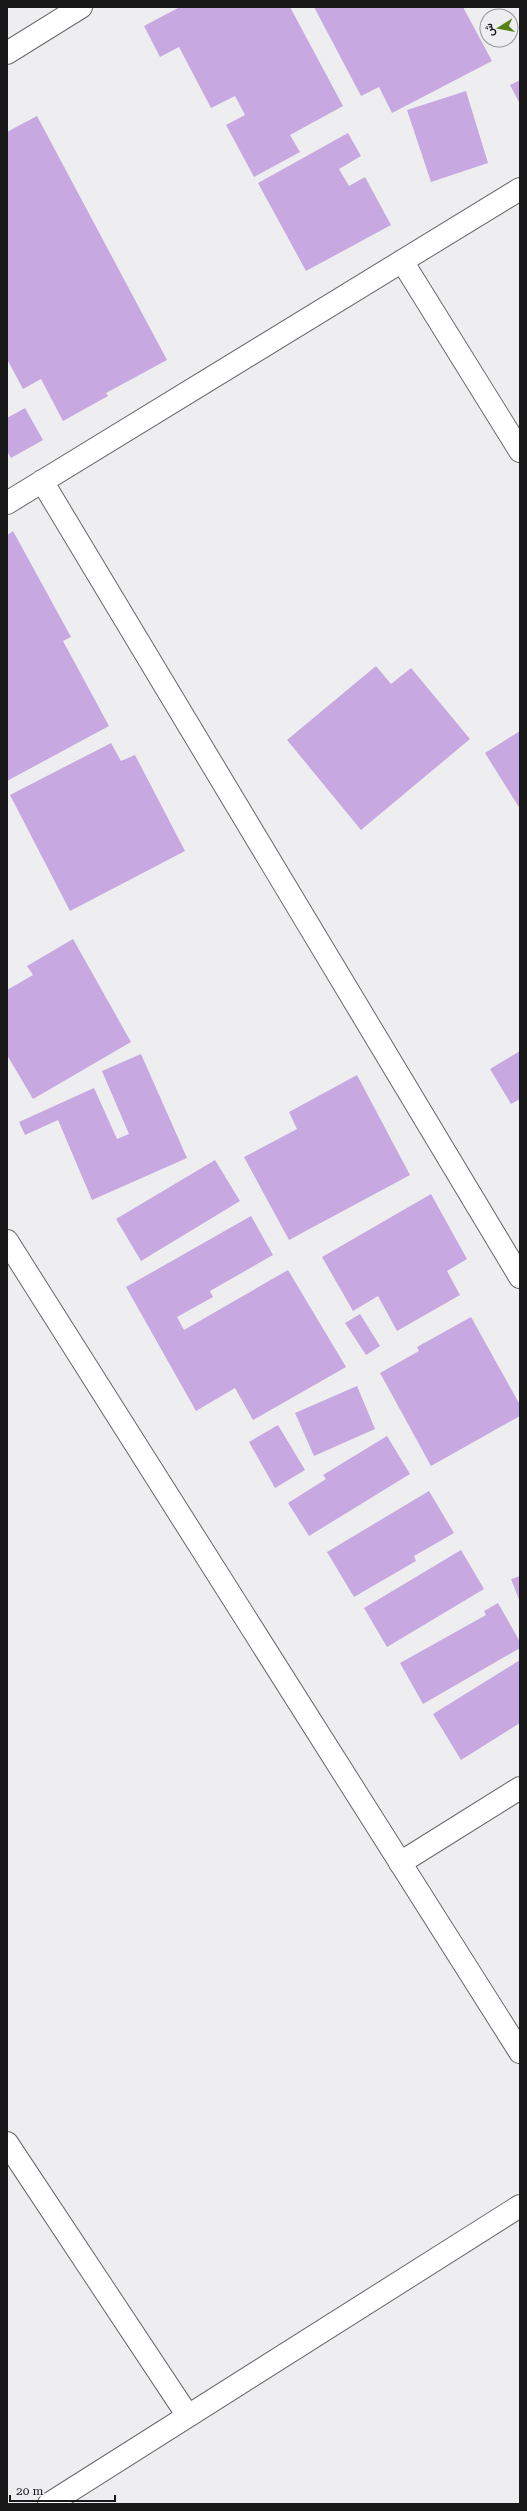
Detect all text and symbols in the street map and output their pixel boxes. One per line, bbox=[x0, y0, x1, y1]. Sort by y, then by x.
north arrow bbox=[479, 8, 519, 48]
text: ش bbox=[482, 22, 497, 38]
scale bar bbox=[10, 2477, 115, 2503]
text: 20 m bbox=[16, 2484, 43, 2498]

